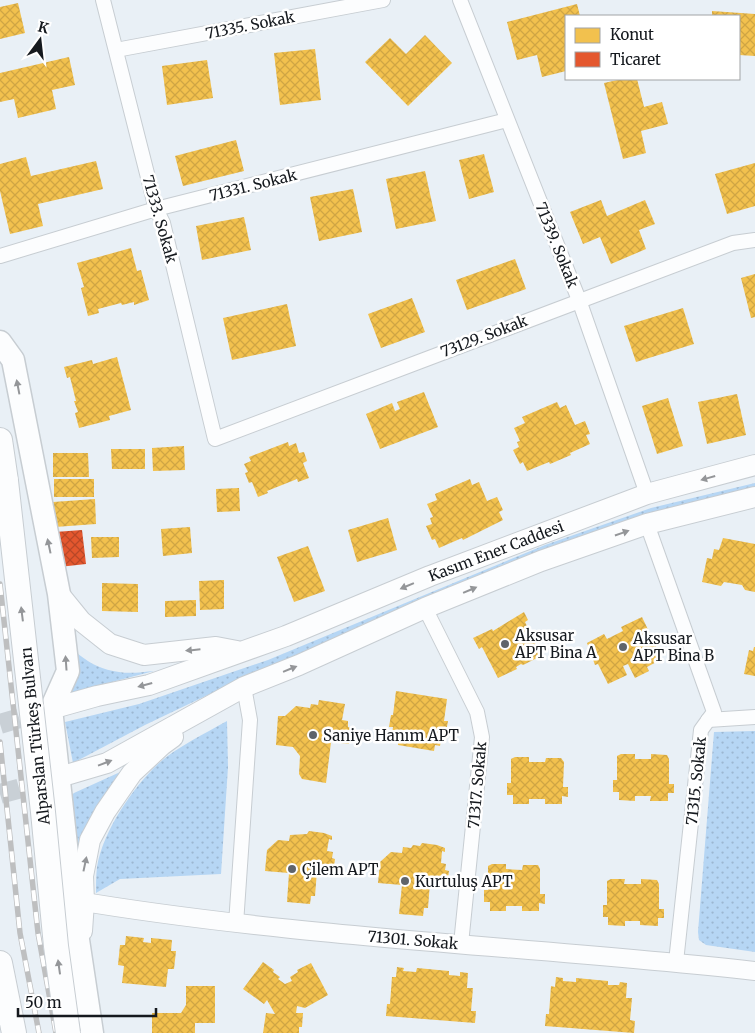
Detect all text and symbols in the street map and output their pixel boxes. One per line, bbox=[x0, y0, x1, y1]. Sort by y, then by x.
street label: 71335. Sokak bbox=[204, 7, 297, 43]
north arrow bbox=[15, 15, 65, 65]
legend bbox=[565, 15, 740, 80]
text: K bbox=[36, 17, 51, 38]
text: Konut bbox=[610, 25, 654, 44]
text: Ticaret bbox=[610, 50, 661, 69]
street label: 71331. Sokak bbox=[207, 165, 299, 205]
street label: 71333. Sokak bbox=[138, 173, 182, 266]
street label: 71339. Sokak bbox=[531, 199, 583, 291]
street label: 73129. Sokak bbox=[438, 311, 531, 361]
one-way arrow bbox=[14, 379, 22, 394]
one-way arrow bbox=[700, 474, 715, 482]
street label: Kasım Ener Caddesi bbox=[426, 516, 566, 586]
one-way arrow bbox=[615, 528, 630, 536]
one-way arrow bbox=[45, 538, 53, 554]
one-way arrow bbox=[400, 582, 414, 590]
one-way arrow bbox=[463, 586, 478, 593]
one-way arrow bbox=[18, 606, 26, 622]
place label: Aksusar APT Bina A bbox=[514, 626, 597, 662]
place label: Aksusar APT Bina B bbox=[632, 629, 714, 665]
marker: Aksusar APT Bina A bbox=[499, 638, 511, 650]
marker: Aksusar APT Bina B bbox=[617, 641, 629, 653]
street label: Alparslan Türkeş Bulvarı bbox=[16, 646, 54, 827]
one-way arrow bbox=[184, 646, 200, 654]
one-way arrow bbox=[62, 655, 70, 671]
one-way arrow bbox=[282, 665, 297, 672]
one-way arrow bbox=[138, 681, 153, 689]
place label: Saniye Hanım APT bbox=[323, 726, 460, 745]
marker: Saniye Hanım APT bbox=[307, 729, 319, 741]
street label: 71315. Sokak bbox=[682, 735, 710, 826]
street label: 71317. Sokak bbox=[464, 740, 490, 829]
one-way arrow bbox=[98, 759, 113, 767]
one-way arrow bbox=[81, 857, 89, 872]
place label: Çilem APT bbox=[302, 860, 379, 879]
marker: Çilem APT bbox=[286, 863, 298, 875]
place label: Kurtuluş APT bbox=[415, 872, 513, 891]
marker: Kurtuluş APT bbox=[399, 875, 411, 887]
street label: 71301. Sokak bbox=[367, 927, 460, 953]
one-way arrow bbox=[55, 959, 63, 975]
scale bar bbox=[18, 986, 155, 1018]
text: 50 m bbox=[25, 993, 62, 1012]

